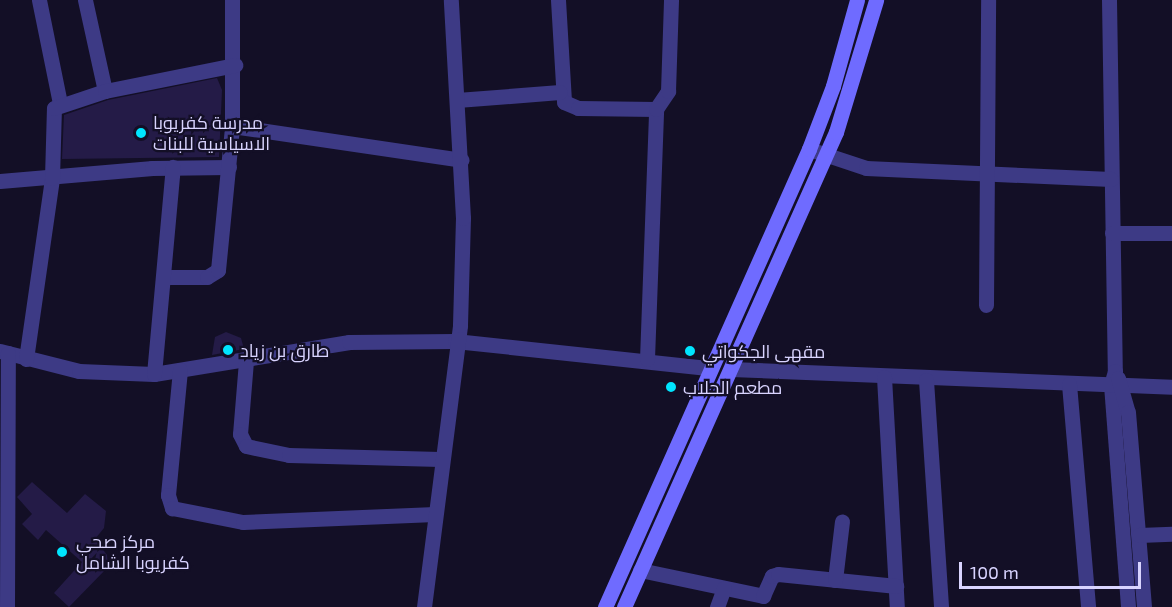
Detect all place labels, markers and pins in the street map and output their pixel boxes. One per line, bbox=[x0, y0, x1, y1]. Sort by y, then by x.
place label: مدرسة كفريوبا الاسياسية للبنات bbox=[153, 112, 270, 154]
marker: مدرسة كفريوبا الاسياسية للبنات bbox=[134, 126, 148, 140]
place label: طارق بن زياد bbox=[240, 339, 329, 361]
place label: مقهى الجكواتي bbox=[702, 340, 825, 362]
marker: طارق بن زياد bbox=[221, 343, 235, 357]
marker: مقهى الجكواتي bbox=[683, 344, 697, 358]
place label: مطعم الحلاب bbox=[683, 376, 782, 398]
marker: مطعم الحلاب bbox=[664, 380, 678, 394]
place label: مركز صحي كفريوبا الشامل bbox=[76, 531, 190, 574]
marker: مركز صحي كفريوبا الشامل bbox=[53, 543, 71, 561]

